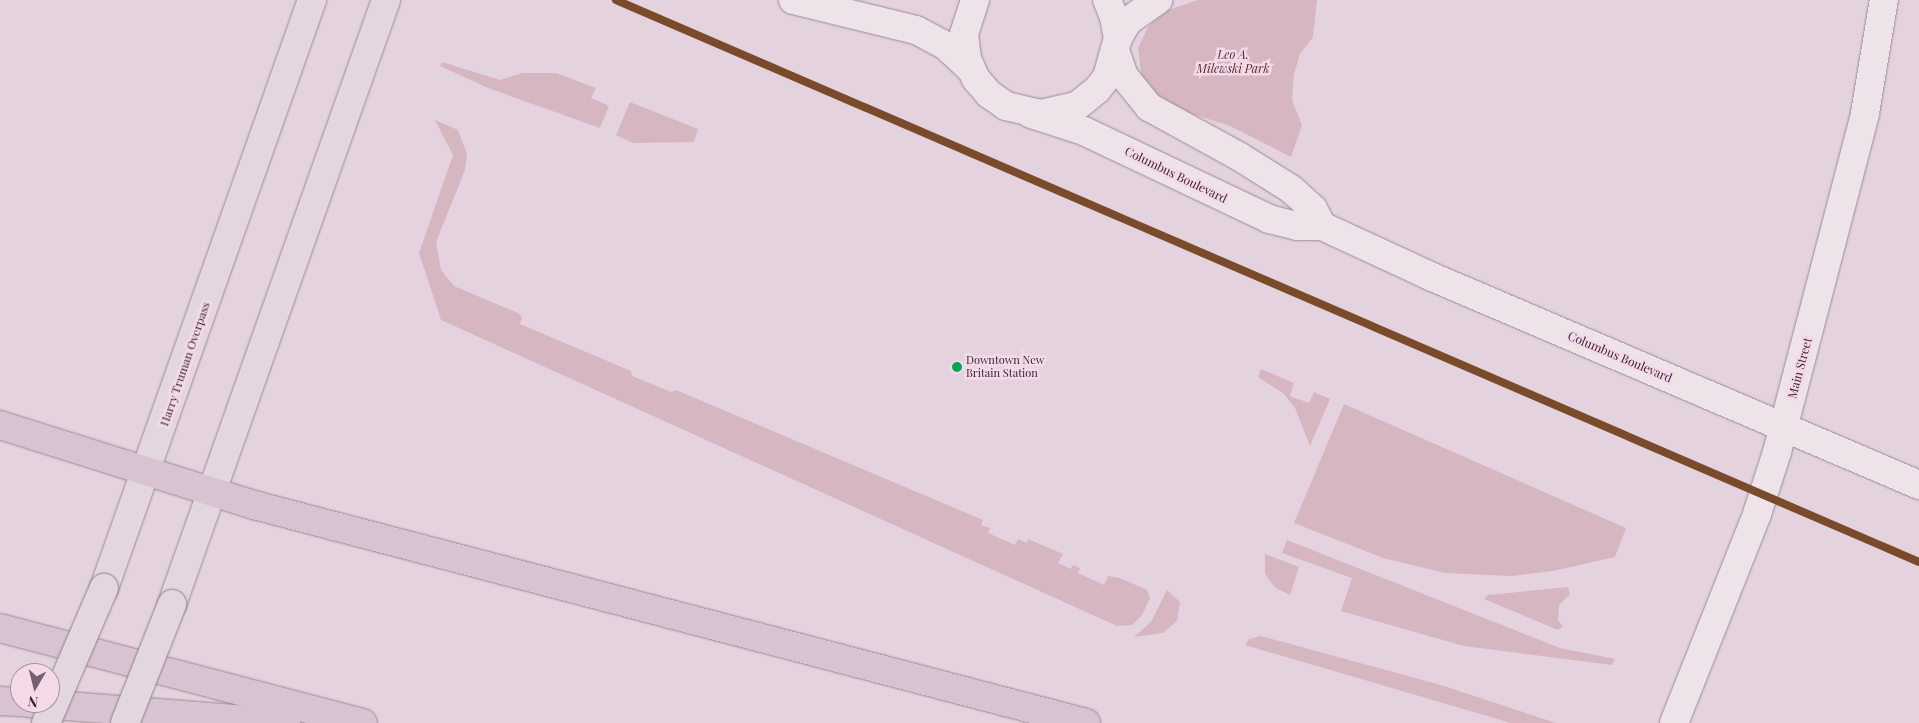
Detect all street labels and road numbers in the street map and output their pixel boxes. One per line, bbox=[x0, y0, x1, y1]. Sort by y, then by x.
street label: Columbus Boulevard bbox=[1122, 144, 1230, 206]
street label: Harry Truman Overpass bbox=[157, 300, 213, 428]
street label: Columbus Boulevard bbox=[1566, 328, 1674, 386]
street label: Main Street bbox=[1785, 336, 1815, 400]

